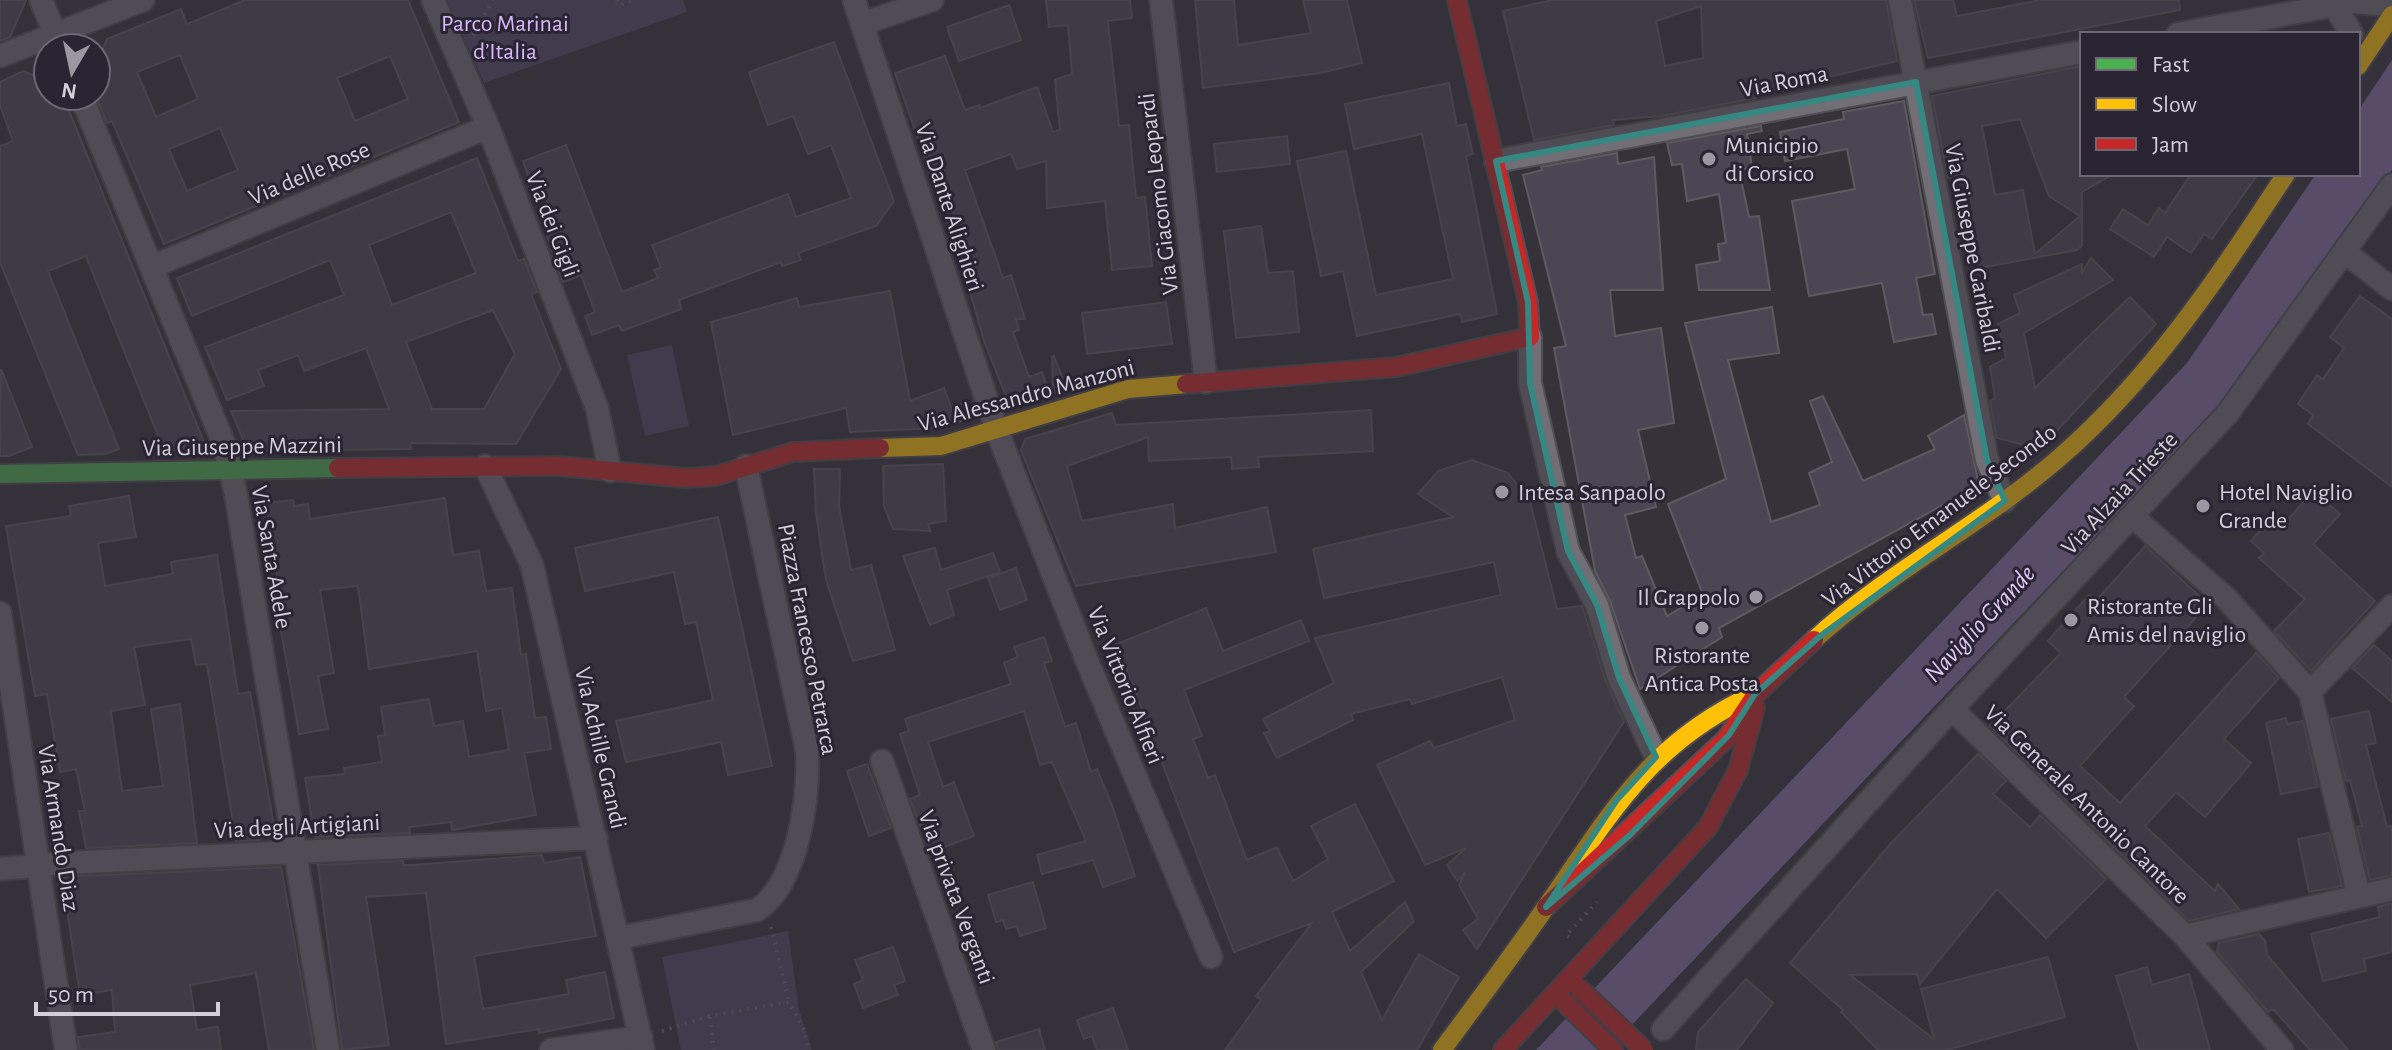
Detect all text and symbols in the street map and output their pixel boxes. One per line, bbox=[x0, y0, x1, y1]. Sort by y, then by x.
park label: Parco Marinai d’Italia bbox=[441, 12, 569, 64]
north arrow bbox=[32, 32, 112, 112]
legend bbox=[2080, 32, 2360, 176]
text: Fast bbox=[2152, 53, 2190, 77]
street label: Via Roma bbox=[1738, 62, 1830, 102]
text: N bbox=[60, 79, 78, 103]
street label: Via Giacomo Leopardi bbox=[1135, 92, 1183, 296]
text: Slow bbox=[2152, 93, 2197, 117]
street label: Via Dante Alighieri bbox=[910, 120, 988, 295]
text: Jam bbox=[2152, 133, 2189, 157]
place label: Municipio di Corsico bbox=[1725, 134, 1819, 186]
street label: Via delle Rose bbox=[245, 138, 373, 210]
street label: Via Giuseppe Garibaldi bbox=[1940, 142, 2004, 355]
marker: Municipio di Corsico bbox=[1700, 150, 1718, 168]
street label: Via dei Gigli bbox=[521, 168, 583, 281]
street label: Via Alessandro Manzoni bbox=[915, 355, 1137, 436]
street label: Via Vittorio Emanuele Secondo bbox=[1818, 420, 2061, 612]
street label: Via Alzaia Trieste bbox=[2057, 428, 2182, 560]
street label: Via Giuseppe Mazzini bbox=[142, 433, 342, 461]
place label: Intesa Sanpaolo bbox=[1518, 481, 1666, 505]
place label: Hotel Naviglio Grande bbox=[2219, 481, 2353, 533]
marker: Intesa Sanpaolo bbox=[1493, 483, 1511, 501]
street label: Via Santa Adele bbox=[247, 484, 295, 631]
marker: Hotel Naviglio Grande bbox=[2194, 497, 2212, 515]
street label: Piazza Francesco Petrarca bbox=[773, 522, 841, 757]
water label: Naviglio Grande bbox=[1919, 560, 2040, 687]
place label: Il Grappolo bbox=[1637, 586, 1740, 610]
marker: Il Grappolo bbox=[1747, 588, 1765, 606]
place label: Ristorante Gli Amis del naviglio bbox=[2087, 595, 2246, 647]
street label: Via Vittorio Alfieri bbox=[1083, 603, 1168, 767]
marker: Ristorante Gli Amis del naviglio bbox=[2062, 611, 2080, 629]
marker: Ristorante Antica Posta bbox=[1693, 619, 1711, 637]
place label: Ristorante Antica Posta bbox=[1645, 644, 1759, 696]
street label: Via Achille Grandi bbox=[570, 665, 630, 831]
street label: Via Generale Antonio Cantore bbox=[1979, 701, 2193, 909]
street label: Via Armando Diaz bbox=[33, 743, 83, 913]
street label: Via privata Verganti bbox=[914, 807, 999, 987]
street label: Via degli Artigiani bbox=[213, 811, 381, 843]
scale bar bbox=[36, 966, 218, 1016]
text: 50 m bbox=[48, 983, 94, 1007]

